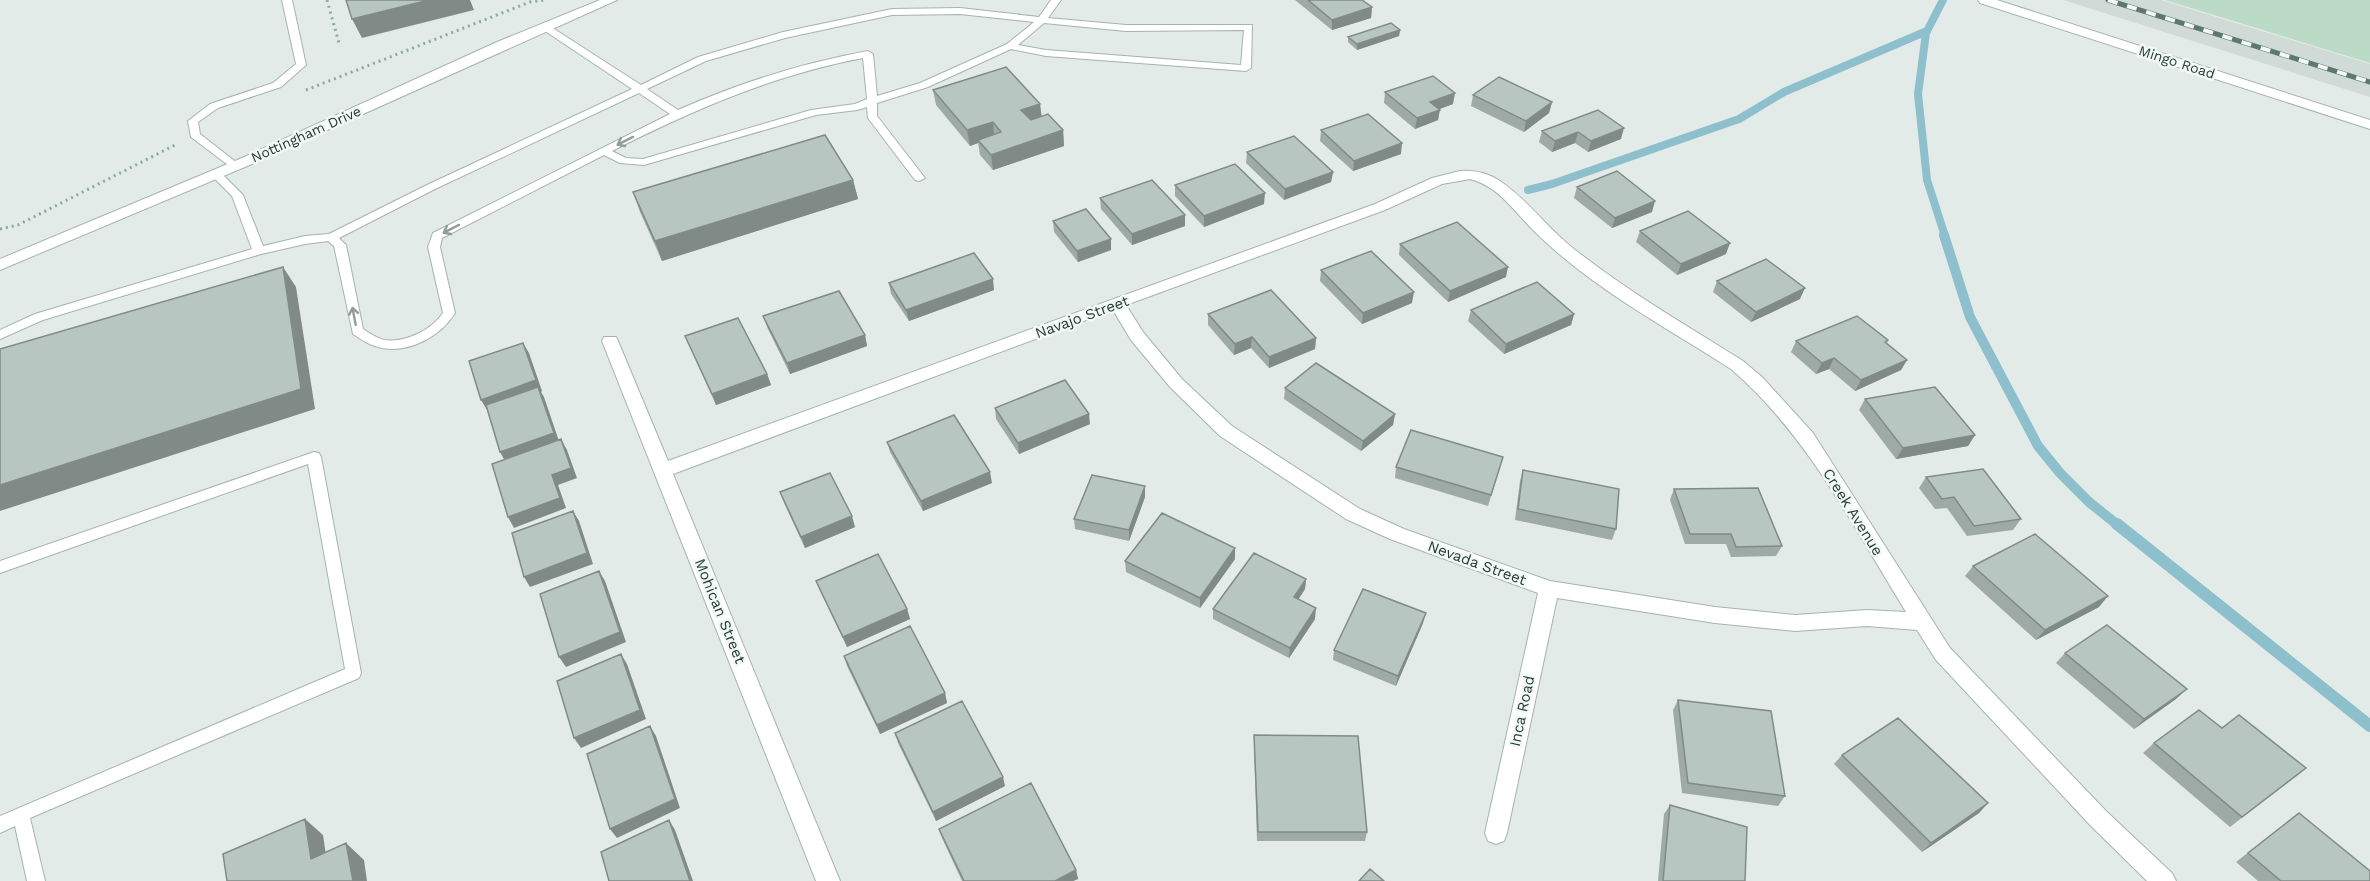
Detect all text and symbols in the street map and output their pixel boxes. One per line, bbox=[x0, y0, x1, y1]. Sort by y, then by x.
street label: Mingo Road bbox=[2137, 42, 2217, 82]
street label: Nottingham Drive bbox=[249, 103, 363, 165]
one-way arrow bbox=[617, 136, 635, 147]
one-way arrow bbox=[443, 224, 461, 235]
street label: Navajo Street bbox=[1033, 291, 1132, 342]
one-way arrow bbox=[348, 306, 359, 326]
street label: Creek Avenue bbox=[1819, 465, 1887, 559]
street label: Nevada Street bbox=[1425, 537, 1529, 589]
street label: Mohican Street bbox=[691, 556, 749, 667]
street label: Inca Road bbox=[1506, 674, 1538, 748]

